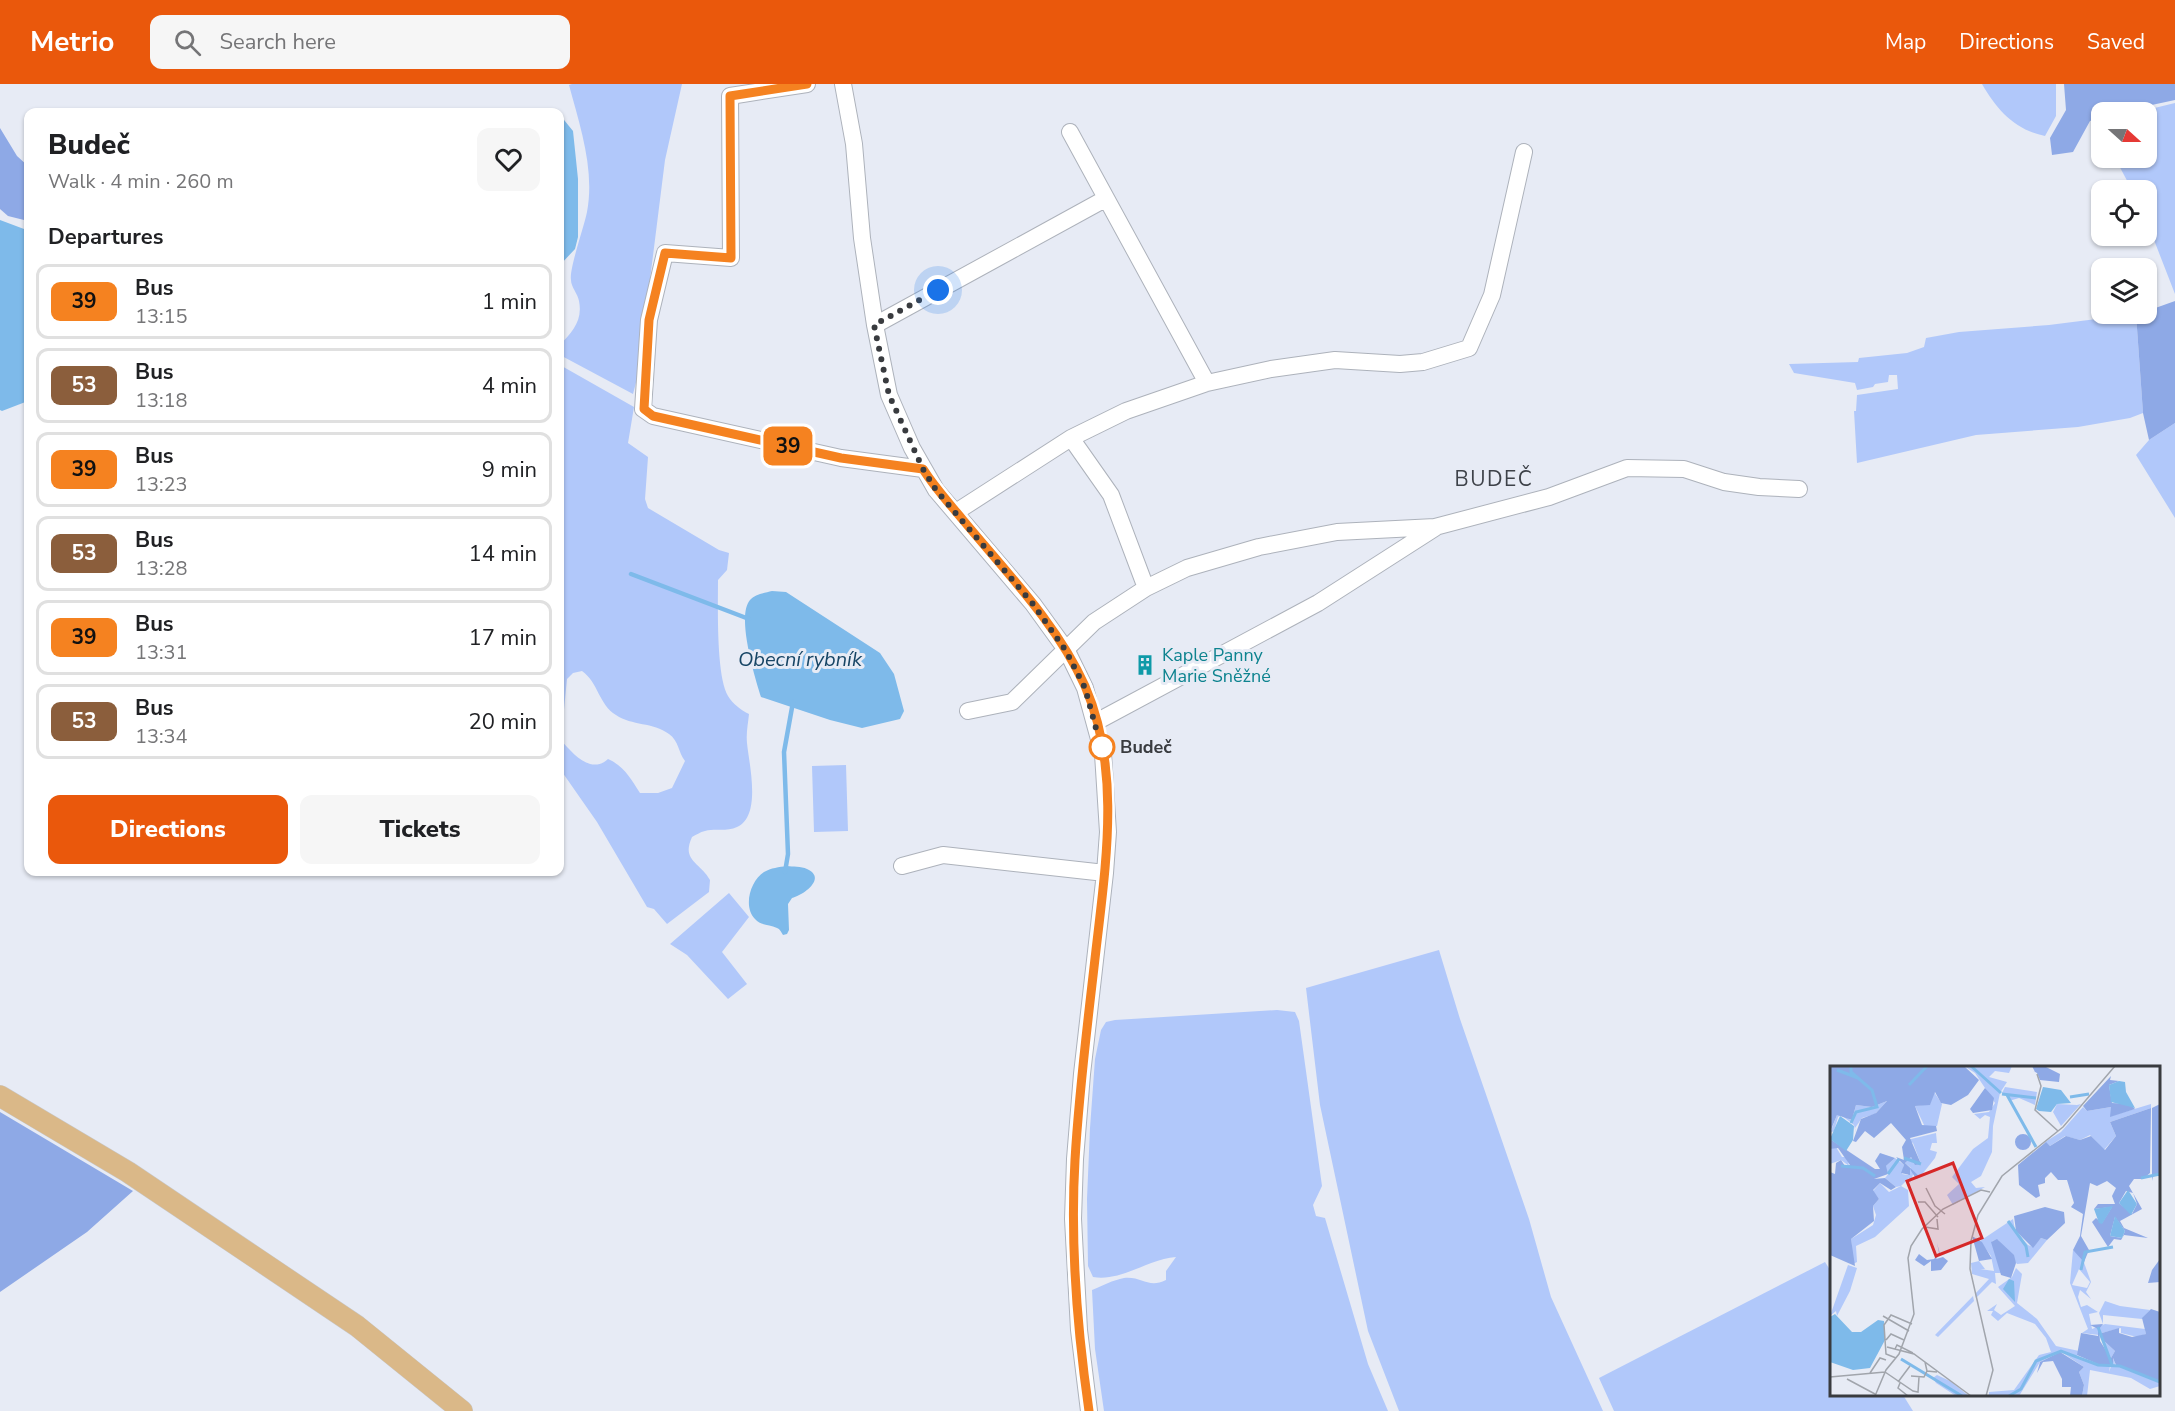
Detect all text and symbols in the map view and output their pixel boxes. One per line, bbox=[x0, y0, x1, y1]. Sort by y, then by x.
search box bbox=[150, 15, 570, 69]
text: Metrio bbox=[30, 23, 114, 61]
icon: search bbox=[171, 26, 204, 59]
text: Search here bbox=[219, 27, 336, 57]
text: Map bbox=[1885, 28, 1926, 56]
text: Directions bbox=[1959, 28, 2054, 56]
text: Saved bbox=[2087, 28, 2145, 56]
north arrow bbox=[2091, 102, 2157, 168]
map controls bbox=[2091, 102, 2157, 324]
text: Budeč bbox=[48, 126, 130, 164]
button: heart bbox=[477, 128, 540, 191]
text: Walk · 4 min · 260 m bbox=[48, 168, 234, 195]
button: locate bbox=[2091, 180, 2157, 246]
text: Departures bbox=[48, 222, 163, 252]
button: layers bbox=[2091, 258, 2157, 324]
text: Bus bbox=[135, 273, 174, 303]
your location bbox=[923, 275, 953, 305]
text: 39 bbox=[71, 287, 97, 315]
text: 1 min bbox=[482, 287, 537, 317]
text: 13:15 bbox=[135, 303, 188, 330]
text: Bus bbox=[135, 357, 174, 387]
text: 53 bbox=[71, 371, 97, 399]
text: 4 min bbox=[482, 371, 537, 401]
text: 13:18 bbox=[135, 387, 188, 414]
line badge: 39 bbox=[761, 426, 815, 466]
text: 39 bbox=[775, 432, 801, 460]
text: Bus bbox=[135, 441, 174, 471]
text: 39 bbox=[71, 455, 97, 483]
text: 9 min bbox=[482, 455, 537, 485]
district label: BUDEČ bbox=[1455, 465, 1533, 493]
text: 13:23 bbox=[135, 471, 188, 498]
text: Bus bbox=[135, 525, 174, 555]
text: 53 bbox=[71, 539, 97, 567]
text: 14 min bbox=[469, 539, 537, 569]
text: 13:28 bbox=[135, 555, 188, 582]
text: Bus bbox=[135, 609, 174, 639]
text: 39 bbox=[71, 623, 97, 651]
text: 17 min bbox=[469, 623, 537, 653]
text: 13:31 bbox=[135, 639, 188, 666]
place label: Kaple Panny Marie Sněžné bbox=[1162, 643, 1271, 688]
water label: Obecní rybník bbox=[738, 646, 863, 673]
building icon: Kaple Panny Marie Sněžné bbox=[1133, 653, 1157, 677]
text: Bus bbox=[135, 693, 174, 723]
text: 53 bbox=[71, 707, 97, 735]
text: 20 min bbox=[469, 707, 537, 737]
text: 13:34 bbox=[135, 723, 188, 750]
marker: Budeč bbox=[1089, 734, 1115, 760]
place label: Budeč bbox=[1120, 735, 1172, 759]
button: Directions bbox=[48, 795, 288, 864]
button: Tickets bbox=[300, 795, 540, 864]
inset map bbox=[1830, 1066, 2160, 1396]

